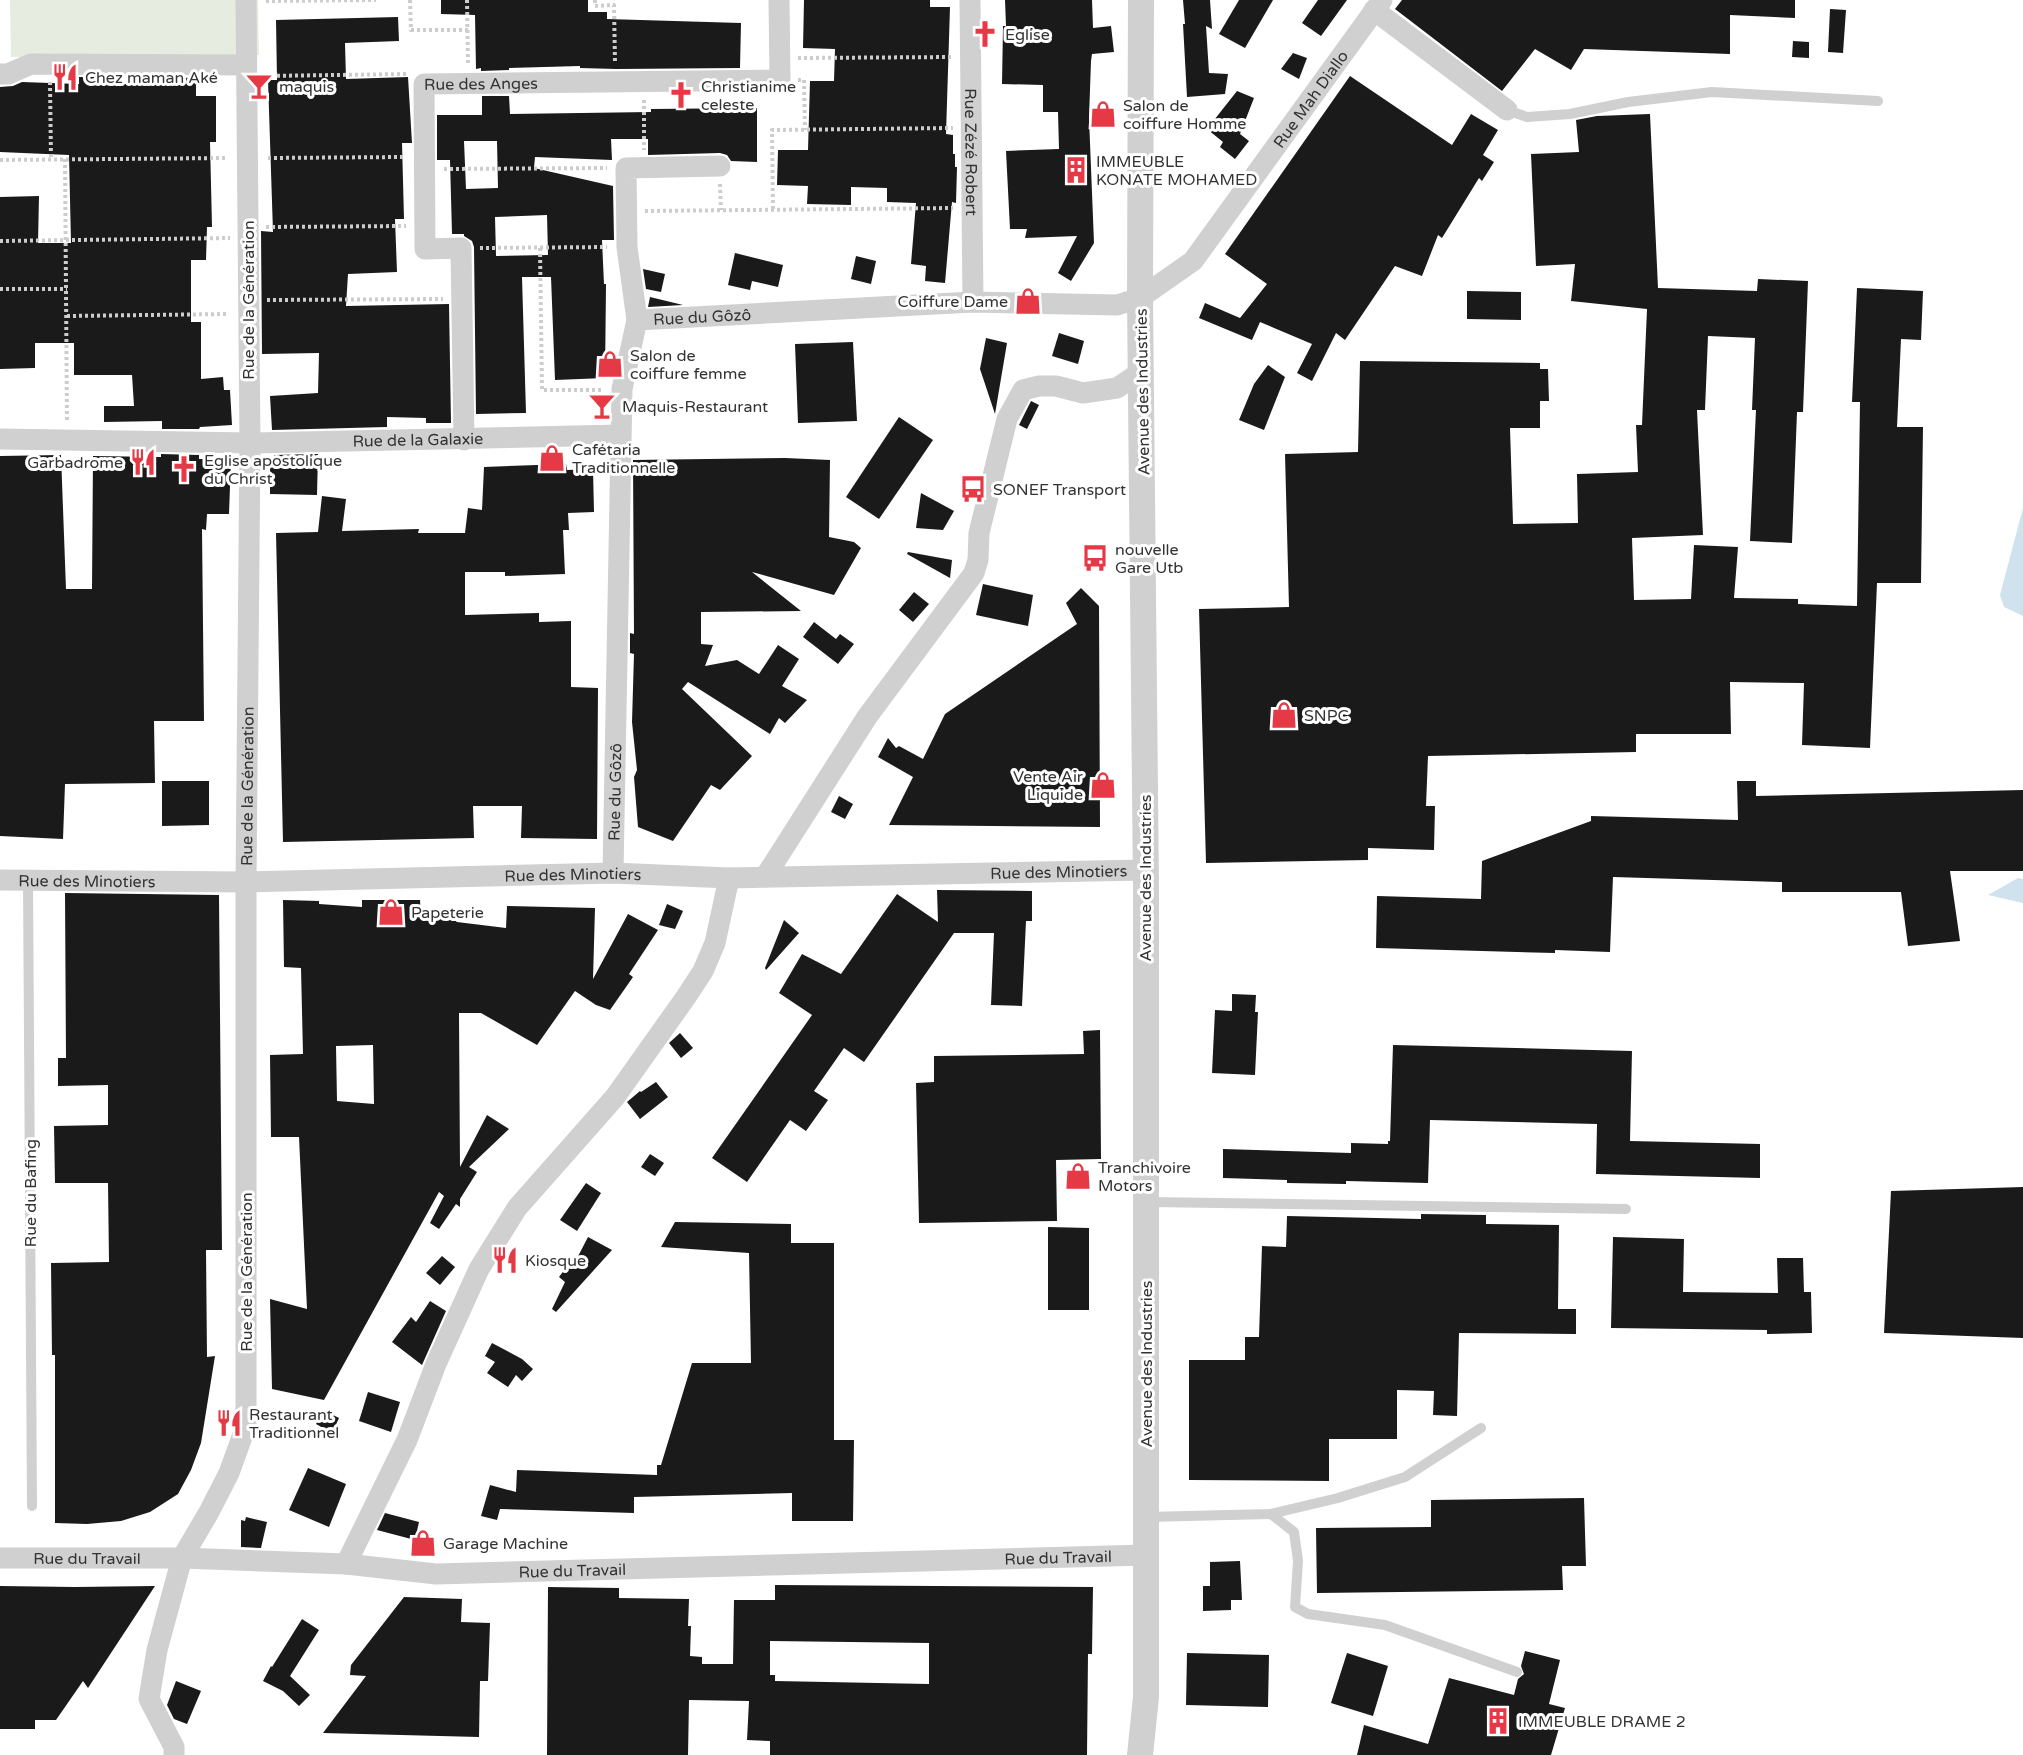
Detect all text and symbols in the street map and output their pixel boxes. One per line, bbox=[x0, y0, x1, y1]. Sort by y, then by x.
church icon: Eglise bbox=[970, 19, 1000, 49]
place label: Eglise bbox=[1005, 25, 1050, 45]
street label: Rue Mah Diallo bbox=[1269, 47, 1353, 152]
restaurant icon: Chez maman Aké bbox=[50, 62, 80, 92]
place label: Chez maman Aké bbox=[85, 68, 218, 88]
bar icon: maquis bbox=[244, 71, 274, 101]
street label: Rue des Anges bbox=[424, 74, 538, 95]
place label: maquis bbox=[279, 77, 334, 97]
place label: Christianime celeste bbox=[701, 77, 796, 115]
church icon: Christianime celeste bbox=[666, 80, 696, 110]
street label: Rue Zézé Robert bbox=[960, 88, 981, 216]
place label: Salon de coiffure Homme bbox=[1123, 96, 1246, 134]
shop icon: Salon de coiffure Homme bbox=[1088, 99, 1118, 129]
place label: IMMEUBLE KONATE MOHAMED bbox=[1096, 152, 1257, 190]
building icon: IMMEUBLE KONATE MOHAMED bbox=[1061, 155, 1091, 185]
street label: Rue de la Génération bbox=[239, 220, 259, 380]
shop icon: Coiffure Dame bbox=[1013, 286, 1043, 316]
place label: Coiffure Dame bbox=[898, 292, 1008, 312]
street label: Rue du Gôzô bbox=[653, 305, 752, 330]
street label: Avenue des Industries bbox=[1132, 308, 1154, 476]
place label: Salon de coiffure femme bbox=[630, 346, 747, 384]
shop icon: Salon de coiffure femme bbox=[595, 349, 625, 379]
bar icon: Maquis-Restaurant bbox=[587, 391, 617, 421]
place label: Maquis-Restaurant bbox=[622, 397, 768, 417]
street label: Rue de la Galaxie bbox=[352, 429, 484, 452]
place label: Cafétaria Traditionnelle bbox=[572, 440, 675, 478]
shop icon: Cafétaria Traditionnelle bbox=[537, 443, 567, 473]
restaurant icon: Garbadrome bbox=[128, 447, 158, 477]
place label: Eglise apostolique du Christ bbox=[204, 451, 342, 489]
place label: Garbadrome bbox=[27, 453, 123, 473]
church icon: Eglise apostolique du Christ bbox=[169, 454, 199, 484]
bus stop icon: SONEF Transport bbox=[958, 474, 988, 504]
place label: SONEF Transport bbox=[993, 480, 1126, 500]
place label: nouvelle Gare Utb bbox=[1115, 540, 1183, 578]
bus stop icon: nouvelle Gare Utb bbox=[1080, 543, 1110, 573]
shop icon: SNPC bbox=[1269, 700, 1299, 730]
street label: Rue de la Génération bbox=[237, 706, 259, 866]
place label: SNPC bbox=[1304, 706, 1349, 726]
street label: Rue du Gôzô bbox=[605, 743, 626, 841]
place label: Vente Air Liquide bbox=[1013, 767, 1084, 805]
shop icon: Vente Air Liquide bbox=[1088, 770, 1118, 800]
street label: Avenue des Industries bbox=[1136, 795, 1156, 961]
street label: Rue des Minotiers bbox=[990, 861, 1127, 884]
street label: Rue des Minotiers bbox=[504, 864, 642, 887]
street label: Rue des Minotiers bbox=[18, 871, 156, 892]
shop icon: Papeterie bbox=[376, 897, 406, 927]
place label: Papeterie bbox=[411, 903, 484, 923]
street label: Rue du Bafing bbox=[21, 1139, 41, 1247]
place label: Tranchivoire Motors bbox=[1098, 1158, 1191, 1196]
shop icon: Tranchivoire Motors bbox=[1063, 1161, 1093, 1191]
street label: Rue de la Génération bbox=[237, 1192, 257, 1352]
restaurant icon: Kiosque bbox=[490, 1245, 520, 1275]
place label: Kiosque bbox=[525, 1251, 586, 1271]
street label: Avenue des Industries bbox=[1137, 1281, 1157, 1447]
place label: Restaurant Traditionnel bbox=[249, 1405, 339, 1443]
restaurant icon: Restaurant Traditionnel bbox=[214, 1408, 244, 1438]
shop icon: Garage Machine bbox=[408, 1528, 438, 1558]
place label: Garage Machine bbox=[443, 1534, 568, 1554]
street label: Rue du Travail bbox=[1004, 1547, 1112, 1570]
street label: Rue du Travail bbox=[33, 1549, 141, 1569]
street label: Rue du Travail bbox=[518, 1560, 626, 1583]
building icon: IMMEUBLE DRAME 2 bbox=[1483, 1706, 1513, 1736]
place label: IMMEUBLE DRAME 2 bbox=[1518, 1712, 1686, 1732]

